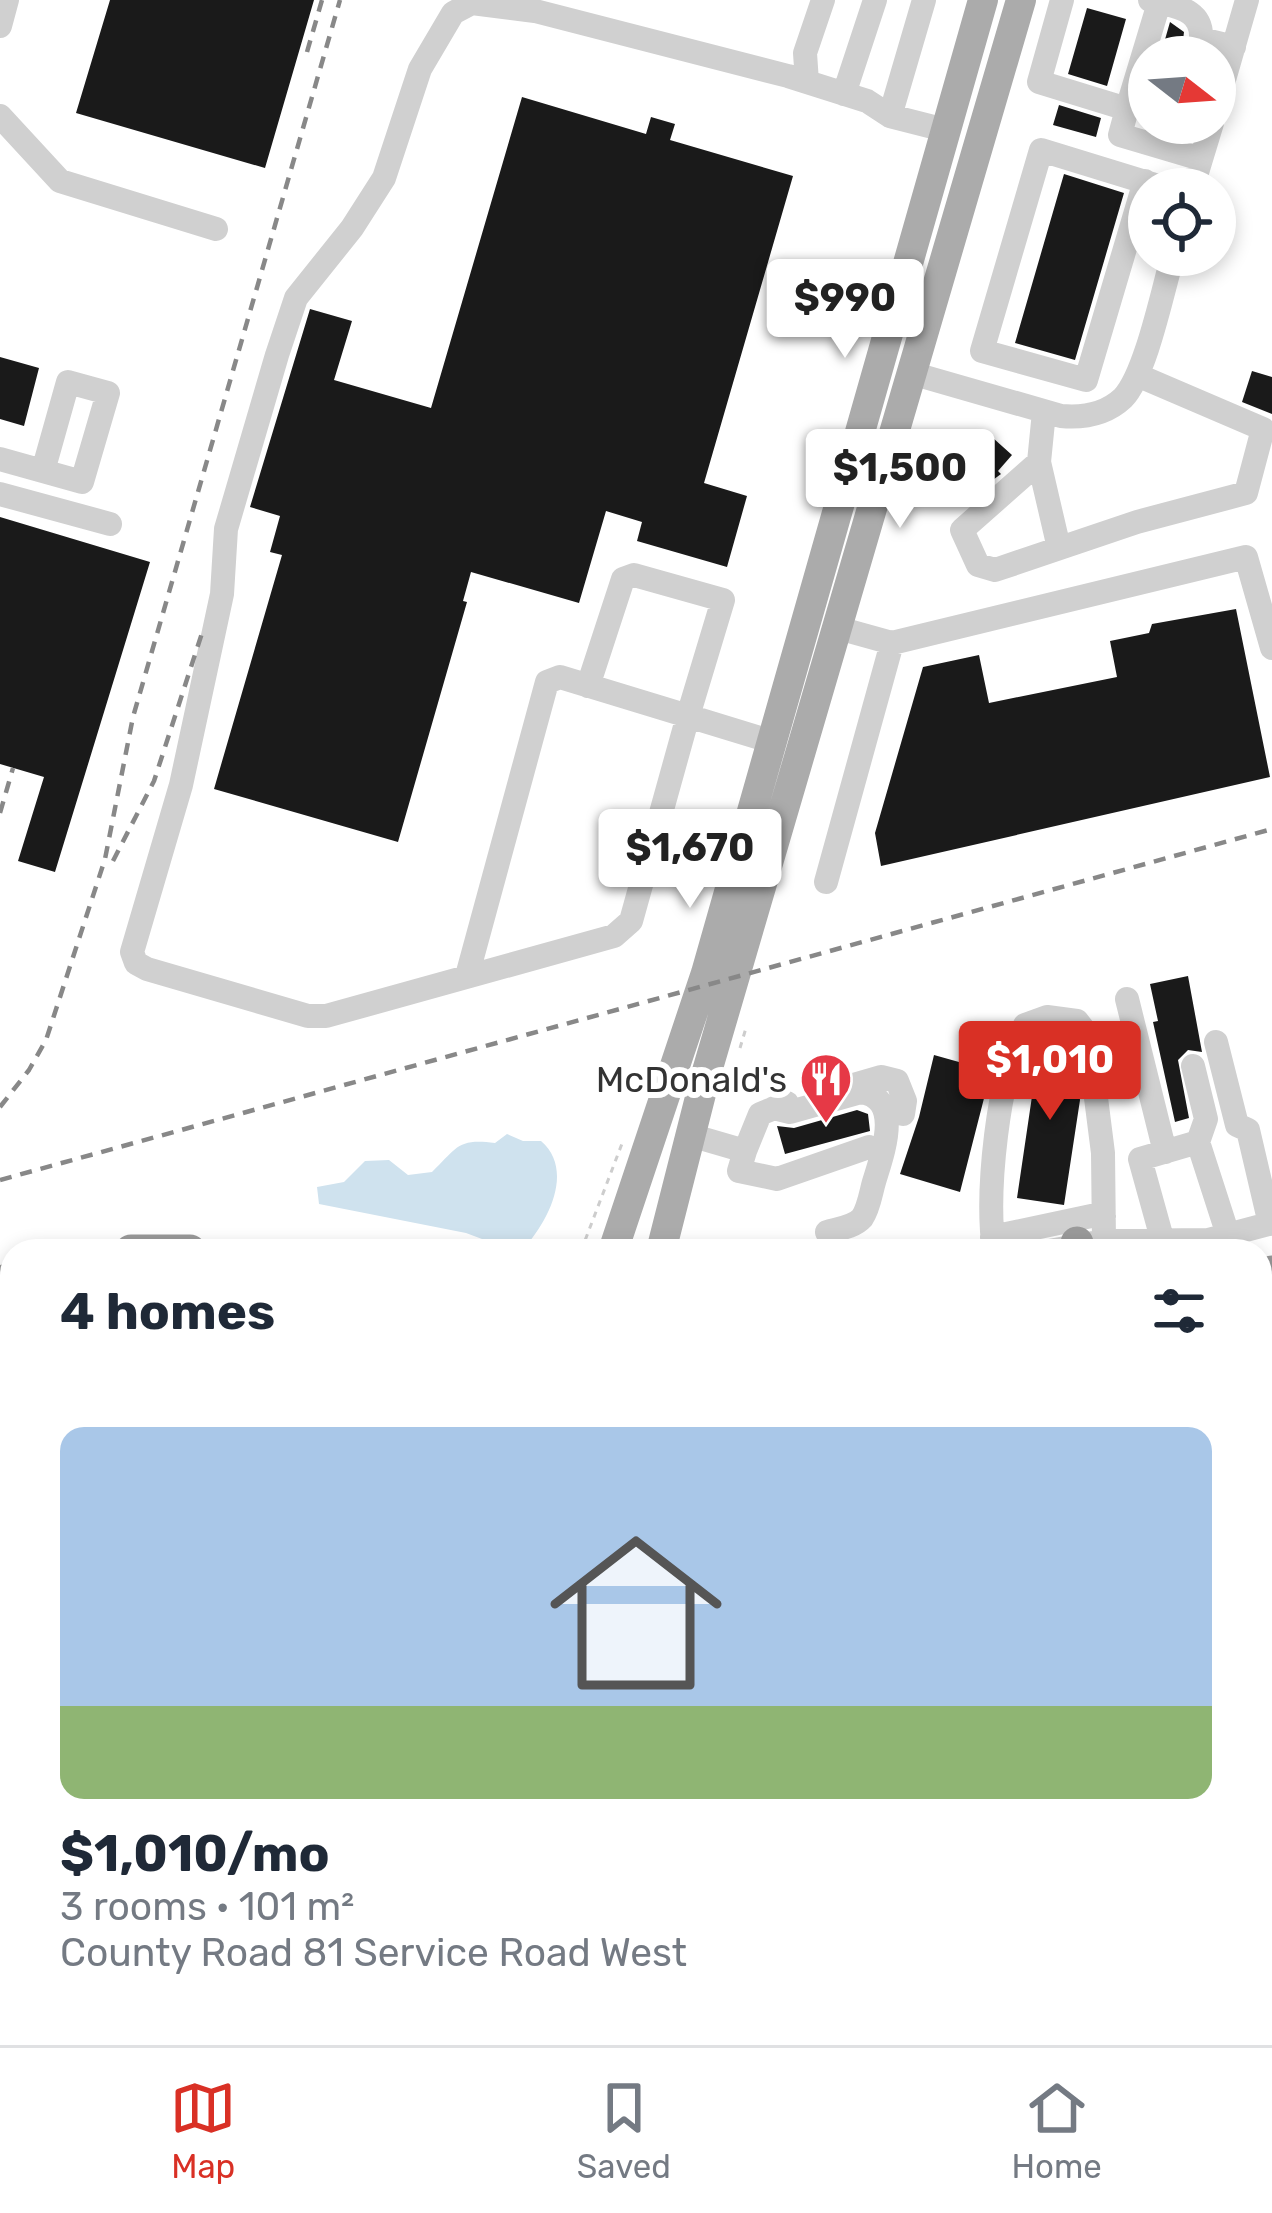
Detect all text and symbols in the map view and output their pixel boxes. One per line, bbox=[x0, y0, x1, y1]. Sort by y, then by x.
north arrow bbox=[1128, 36, 1236, 144]
map controls bbox=[1128, 36, 1236, 276]
button: locate bbox=[1128, 168, 1236, 276]
pin: $990 bbox=[774, 259, 916, 361]
text: $990 bbox=[794, 275, 896, 321]
pin: $1,500 bbox=[802, 429, 998, 531]
text: $1,500 bbox=[833, 445, 967, 491]
pin: $1,670 bbox=[592, 809, 788, 911]
text: $1,670 bbox=[625, 825, 755, 871]
pin: $1,010 bbox=[952, 1021, 1148, 1123]
text: $1,010 bbox=[986, 1037, 1114, 1083]
restaurant icon: McDonald's bbox=[798, 1051, 854, 1125]
place label: McDonald's bbox=[596, 1058, 787, 1101]
icon: filters bbox=[1146, 1278, 1212, 1344]
text: 4 homes bbox=[60, 1281, 275, 1342]
icon: home bbox=[528, 1505, 744, 1721]
text: $1,010/mo bbox=[60, 1823, 330, 1884]
text: 3 rooms · 101 m² bbox=[60, 1884, 354, 1930]
text: County Road 81 Service Road West bbox=[60, 1930, 687, 1976]
tab: Map bbox=[170, 2075, 236, 2186]
tab: Saved bbox=[577, 2075, 671, 2186]
tab: Home bbox=[1011, 2075, 1102, 2186]

